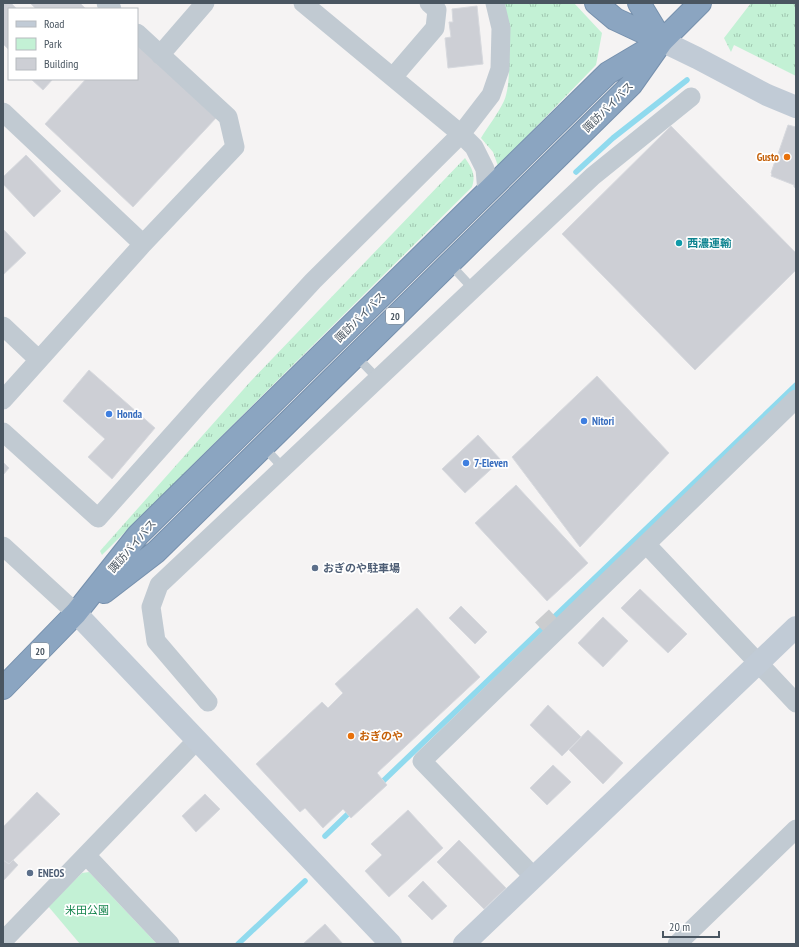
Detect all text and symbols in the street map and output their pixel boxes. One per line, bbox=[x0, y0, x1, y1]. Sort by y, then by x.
legend bbox=[8, 8, 138, 80]
text: Road bbox=[44, 16, 64, 31]
text: Park bbox=[44, 36, 62, 51]
text: Building bbox=[44, 56, 79, 71]
street label: 諏訪バイパス bbox=[580, 79, 636, 135]
place label: Gusto bbox=[757, 150, 779, 164]
marker: Gusto bbox=[782, 152, 792, 162]
place label: 西濃運輸 bbox=[687, 236, 732, 250]
marker: 西濃運輸 bbox=[674, 238, 684, 248]
street label: 諏訪バイパス bbox=[332, 289, 388, 345]
road number: 20 bbox=[386, 308, 404, 324]
place label: Honda bbox=[117, 407, 143, 421]
marker: Honda bbox=[104, 409, 114, 419]
place label: Nitori bbox=[592, 414, 615, 428]
marker: Nitori bbox=[579, 416, 589, 426]
place label: 7-Eleven bbox=[474, 456, 508, 470]
marker: 7-Eleven bbox=[461, 458, 471, 468]
street label: 諏訪バイパス bbox=[105, 517, 159, 575]
place label: おぎのや駐車場 bbox=[323, 561, 400, 575]
marker: おぎのや駐車場 bbox=[310, 563, 320, 573]
road number: 20 bbox=[31, 643, 49, 659]
place label: おぎのや bbox=[359, 729, 403, 743]
marker: おぎのや bbox=[346, 731, 356, 741]
place label: ENEOS bbox=[38, 866, 64, 880]
marker: ENEOS bbox=[25, 868, 35, 878]
park label: 米田公園 bbox=[65, 903, 109, 917]
scale bar bbox=[663, 913, 719, 939]
text: 20 m bbox=[669, 919, 690, 934]

